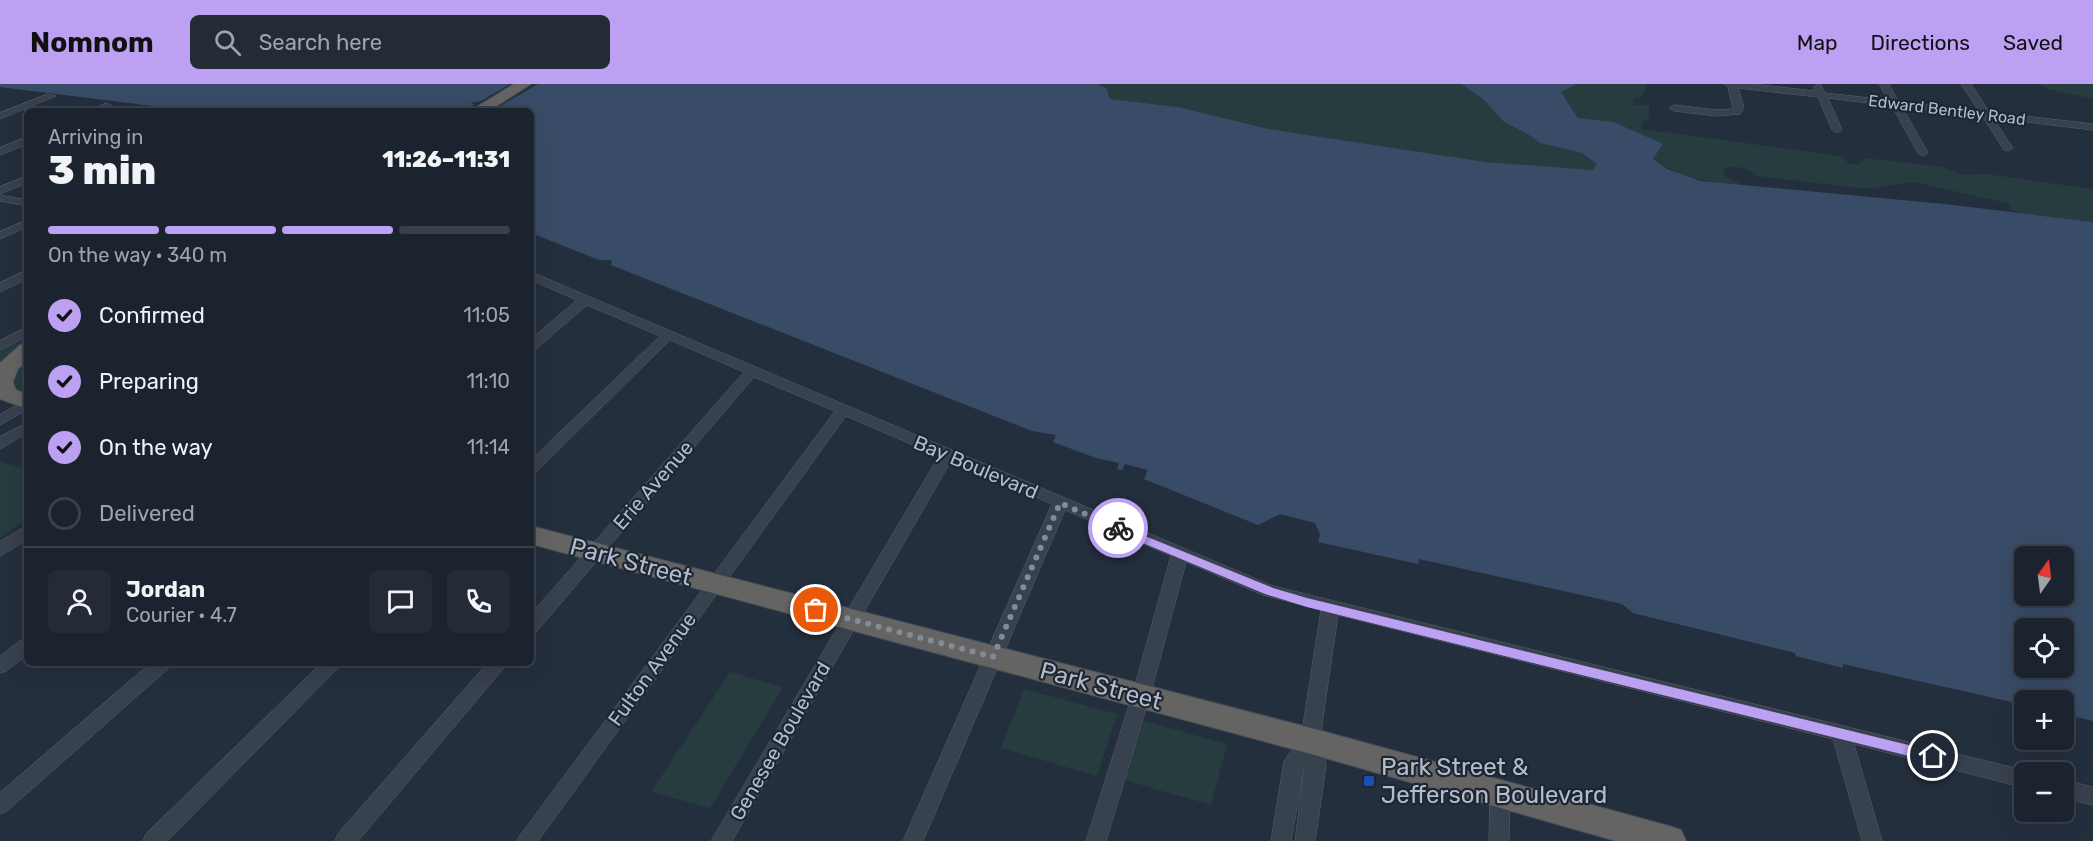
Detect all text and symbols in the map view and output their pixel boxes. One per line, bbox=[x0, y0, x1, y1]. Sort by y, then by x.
search box bbox=[190, 15, 610, 69]
text: Nomnom bbox=[30, 26, 154, 59]
icon: search bbox=[211, 26, 244, 59]
text: Search here bbox=[259, 29, 382, 56]
text: Map bbox=[1797, 30, 1838, 55]
text: Directions bbox=[1871, 30, 1970, 55]
text: Saved bbox=[2003, 30, 2063, 55]
street label: Edward Bentley Road bbox=[1867, 91, 2027, 129]
text: Arriving in bbox=[48, 125, 143, 149]
text: 11:26–11:31 bbox=[382, 146, 510, 173]
text: 3 min bbox=[48, 148, 156, 194]
text: On the way · 340 m bbox=[48, 243, 227, 267]
icon: check bbox=[48, 299, 81, 332]
text: Confirmed bbox=[99, 302, 205, 329]
text: 11:05 bbox=[463, 303, 510, 327]
icon: check bbox=[48, 365, 81, 398]
text: Preparing bbox=[99, 368, 199, 395]
text: 11:10 bbox=[467, 369, 510, 393]
street label: Bay Boulevard bbox=[910, 430, 1042, 504]
icon: check bbox=[48, 431, 81, 464]
text: On the way bbox=[99, 434, 213, 461]
text: 11:14 bbox=[467, 435, 510, 459]
street label: Erie Avenue bbox=[608, 436, 698, 534]
courier bbox=[1088, 498, 1148, 558]
text: Delivered bbox=[99, 500, 195, 527]
icon: bike bbox=[1102, 512, 1135, 545]
street label: Park Street bbox=[567, 532, 695, 592]
north arrow bbox=[2014, 546, 2074, 606]
map controls bbox=[2014, 546, 2074, 822]
button: person bbox=[48, 570, 111, 633]
button: chat bbox=[369, 570, 432, 633]
button: phone bbox=[447, 570, 510, 633]
text: Jordan bbox=[126, 576, 205, 603]
pin bbox=[790, 584, 841, 635]
icon: bag bbox=[799, 593, 832, 626]
text: Courier · 4.7 bbox=[126, 603, 237, 627]
street label: Fulton Avenue bbox=[603, 608, 701, 730]
button: locate bbox=[2014, 618, 2074, 678]
street label: Park Street bbox=[1037, 656, 1165, 716]
street label: Genesee Boulevard bbox=[725, 657, 835, 825]
button: + bbox=[2014, 690, 2074, 750]
pin bbox=[1907, 730, 1958, 781]
icon: home bbox=[1916, 739, 1949, 772]
place label: Park Street & Jefferson Boulevard bbox=[1381, 753, 1607, 809]
button: − bbox=[2014, 762, 2074, 822]
marker: Park Street & Jefferson Boulevard bbox=[1362, 774, 1376, 788]

